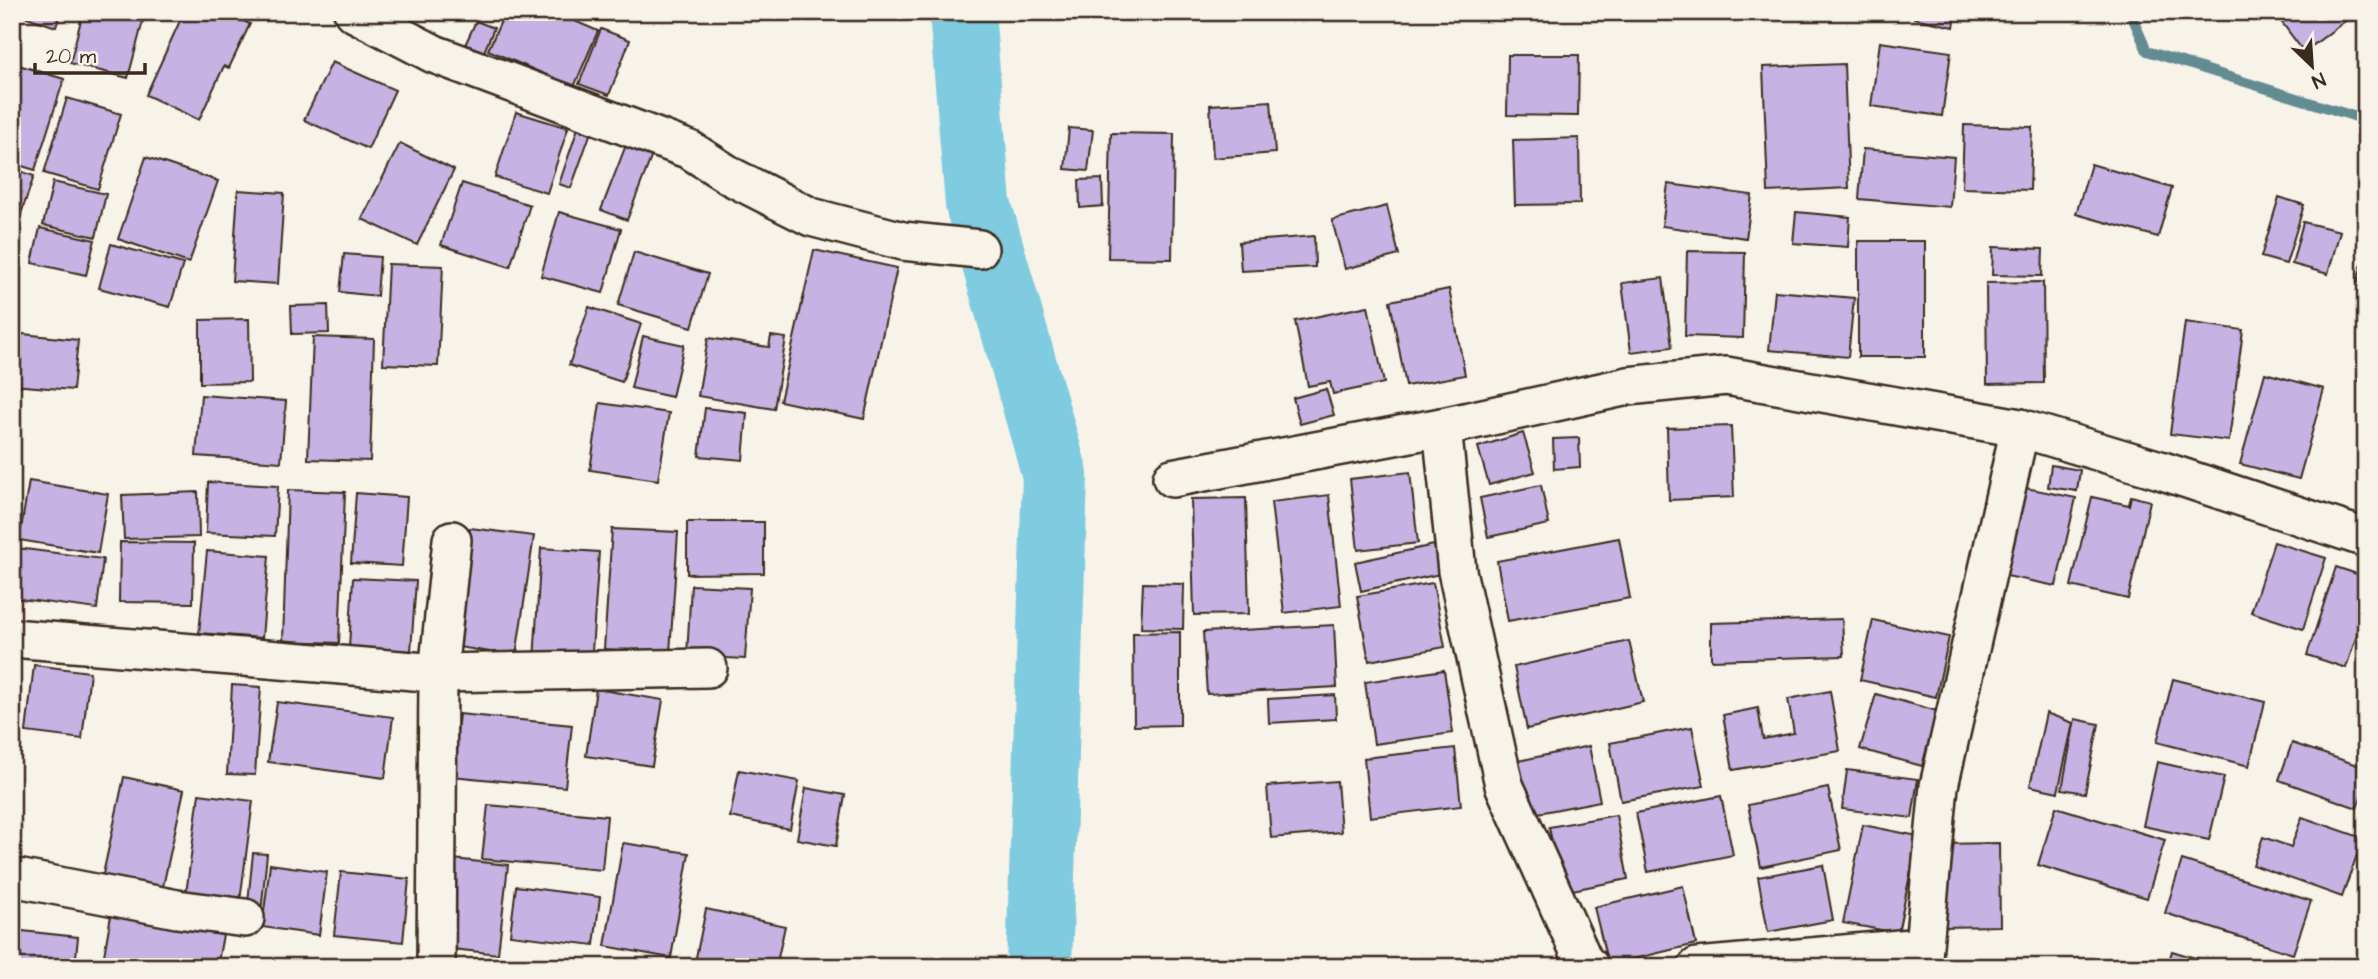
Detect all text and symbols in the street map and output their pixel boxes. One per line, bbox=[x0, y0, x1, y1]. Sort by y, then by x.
scale bar bbox=[35, 32, 145, 76]
north arrow bbox=[2276, 32, 2346, 102]
text: 20 m bbox=[46, 42, 97, 71]
text: N bbox=[2307, 65, 2330, 95]

